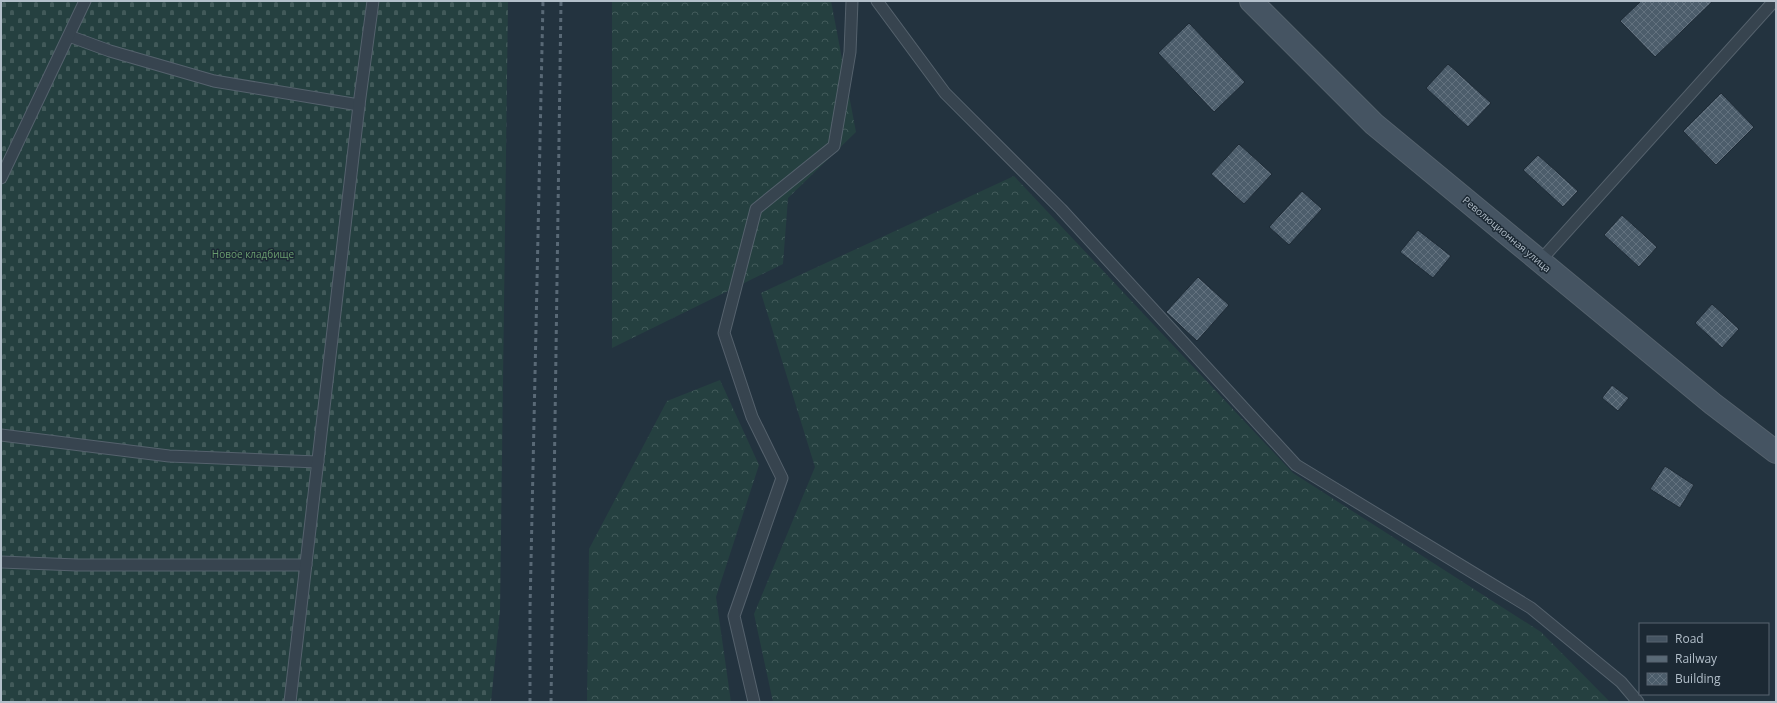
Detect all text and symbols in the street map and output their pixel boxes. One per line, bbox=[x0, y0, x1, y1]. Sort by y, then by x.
street label: Революционная улица bbox=[1460, 193, 1554, 275]
park label: Новое кладбище bbox=[212, 247, 295, 261]
legend bbox=[1639, 623, 1769, 695]
text: Road bbox=[1675, 630, 1704, 647]
text: Railway bbox=[1675, 650, 1718, 667]
text: Building bbox=[1675, 670, 1721, 687]

